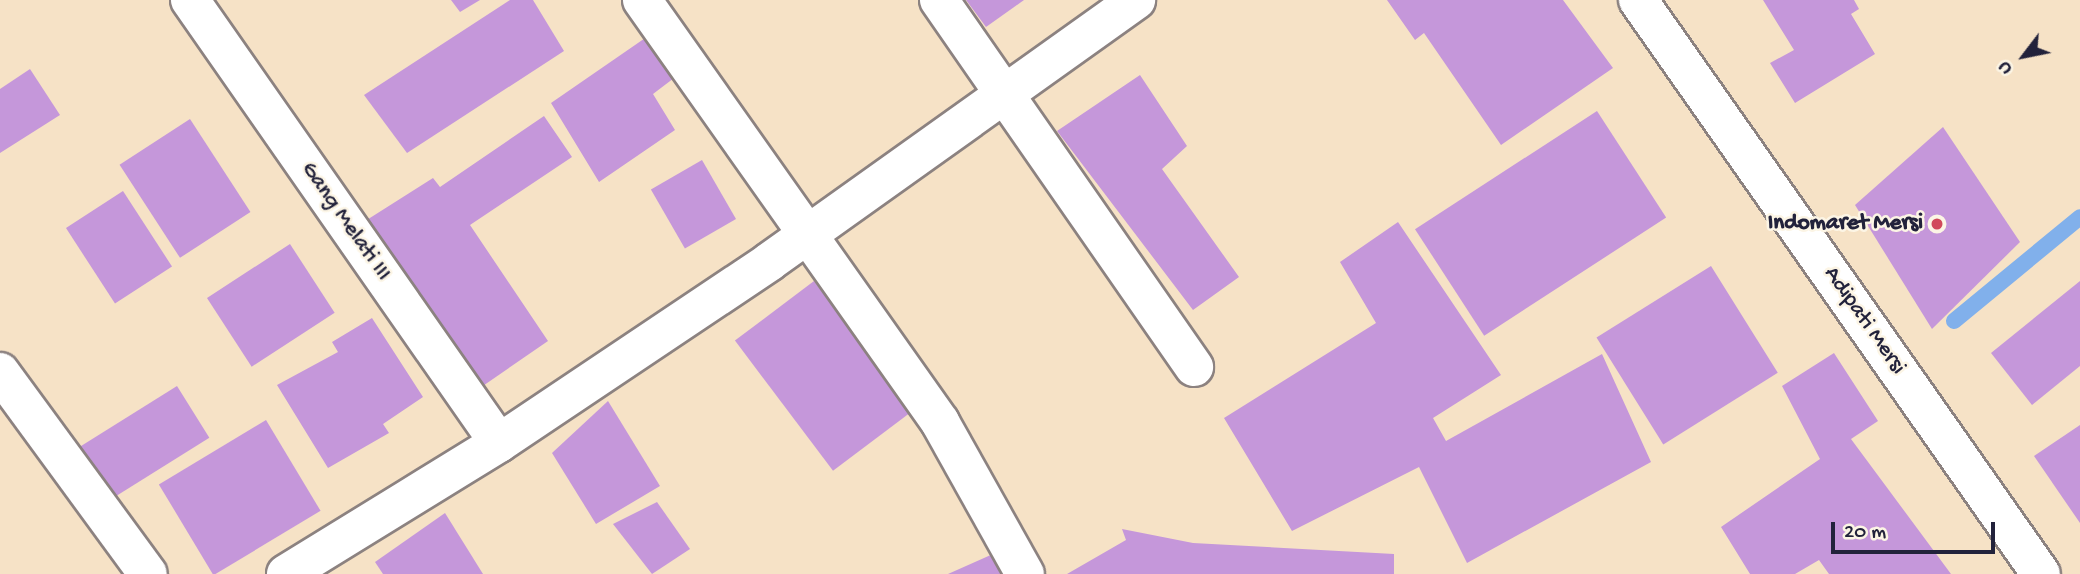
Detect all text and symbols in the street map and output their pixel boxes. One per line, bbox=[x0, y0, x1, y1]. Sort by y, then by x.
north arrow bbox=[1989, 21, 2059, 91]
text: U bbox=[1993, 57, 2018, 78]
street label: Gang Melati III bbox=[294, 157, 396, 287]
place label: Indomaret Mersi bbox=[1768, 210, 1923, 238]
marker: Indomaret Mersi bbox=[1929, 216, 1945, 232]
street label: Adipati Mersi bbox=[1817, 262, 1911, 380]
scale bar bbox=[1835, 508, 2000, 552]
text: 20 m bbox=[1844, 521, 1886, 546]

